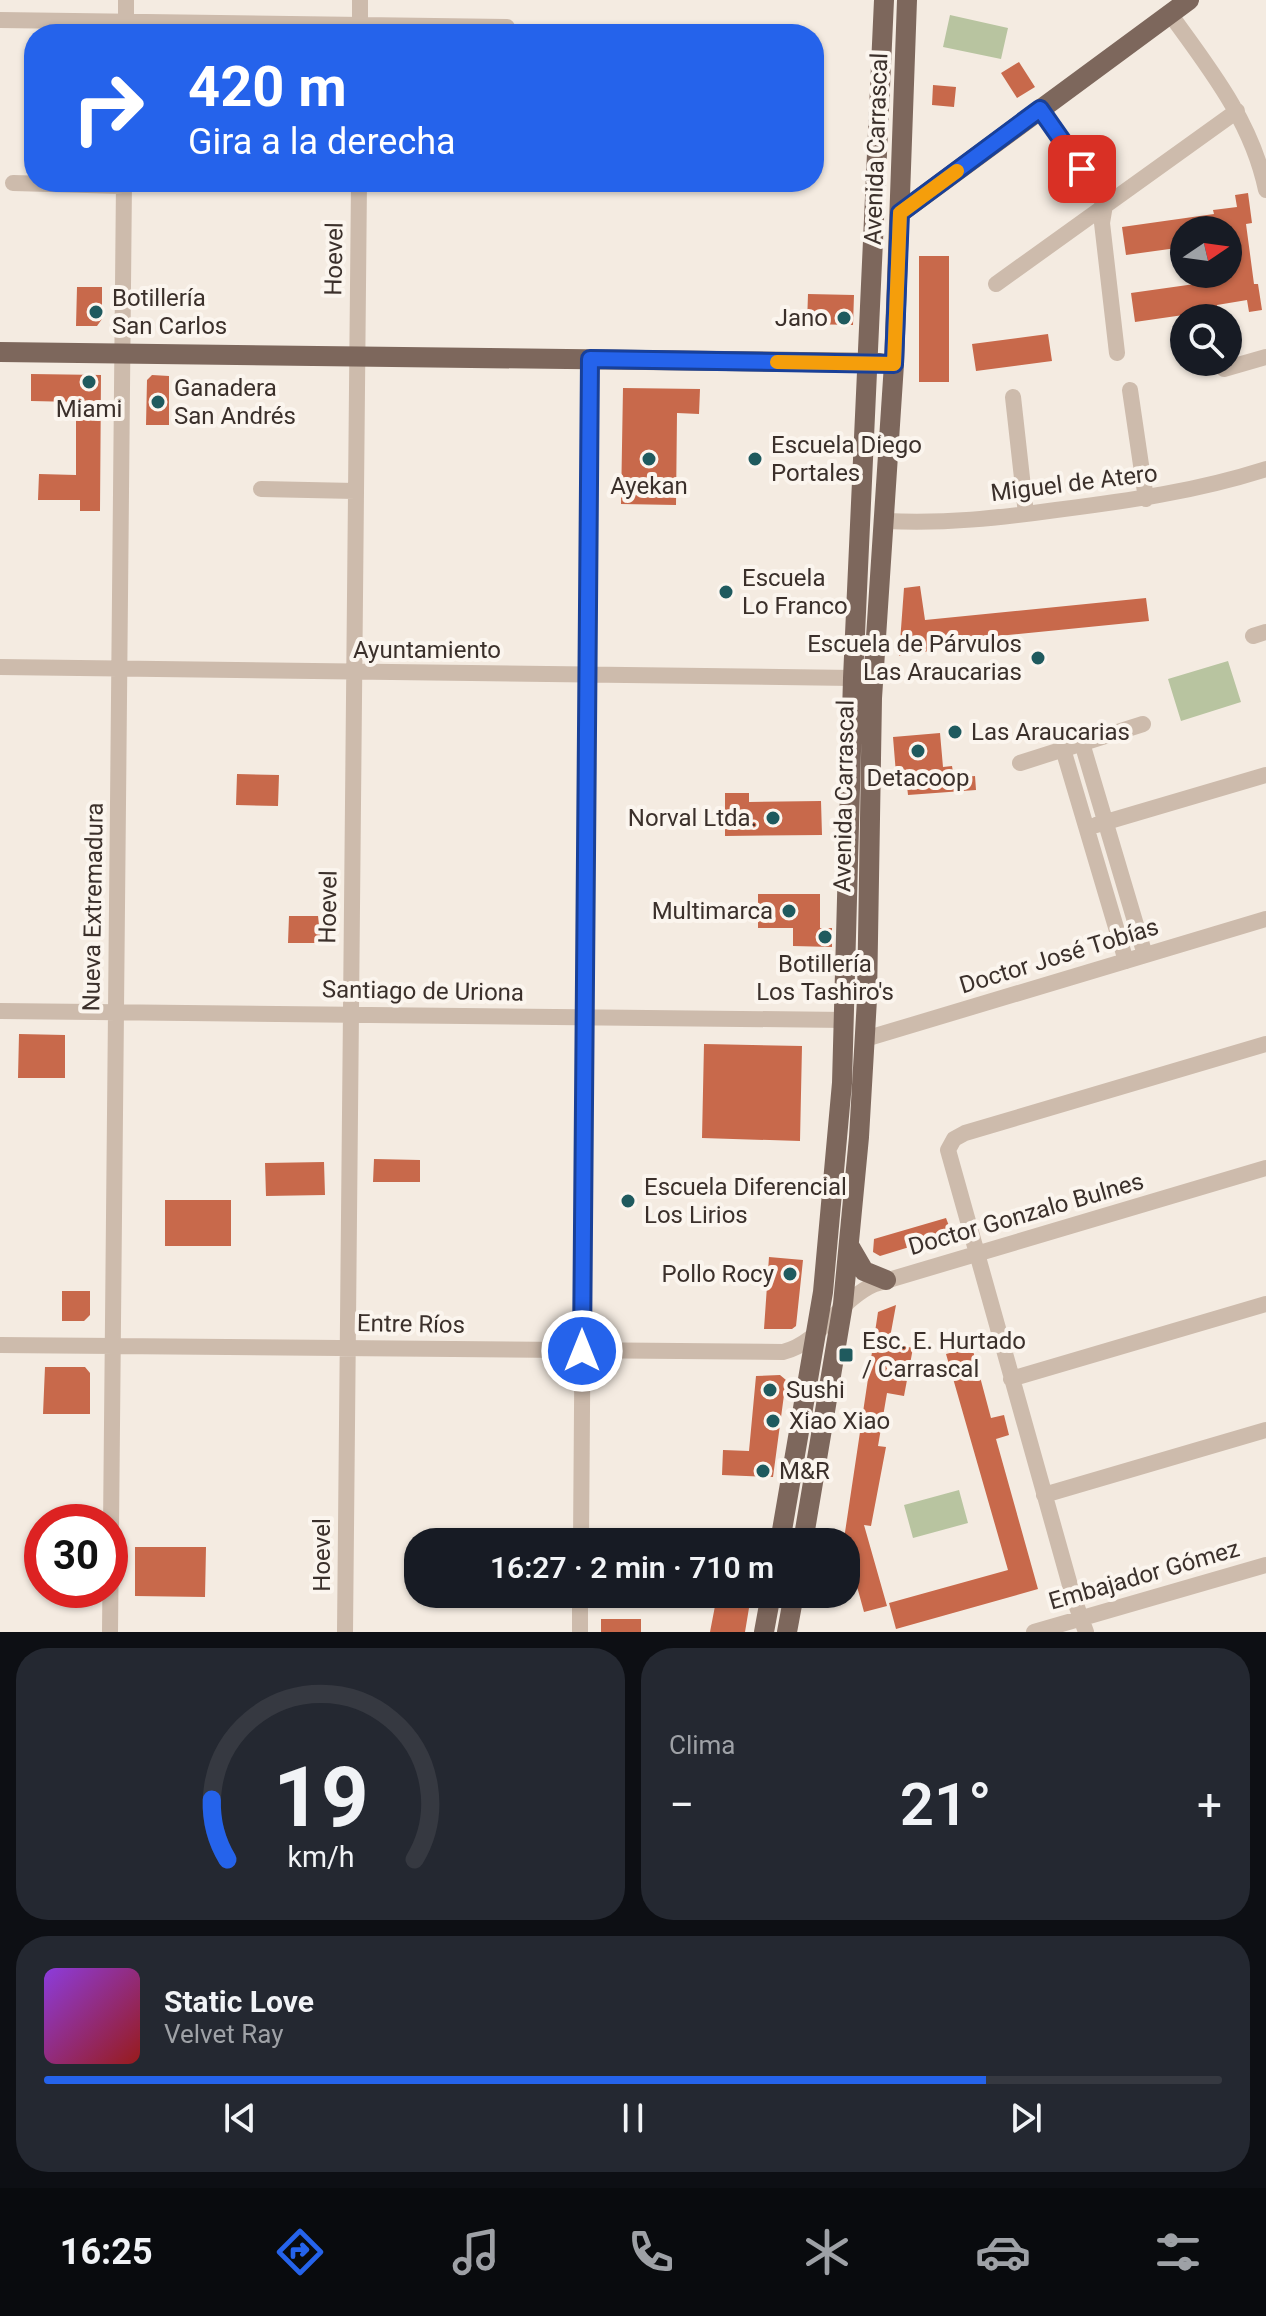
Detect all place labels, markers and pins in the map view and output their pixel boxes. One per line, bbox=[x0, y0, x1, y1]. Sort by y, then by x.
pin bbox=[1048, 135, 1116, 203]
place label: Botillería San Carlos bbox=[112, 284, 227, 340]
marker: Botillería San Carlos bbox=[87, 303, 105, 321]
place label: Jano bbox=[775, 304, 828, 332]
marker: Jano bbox=[835, 309, 853, 327]
marker: Miami bbox=[80, 373, 98, 391]
place label: Ganadera San Andrés bbox=[174, 374, 296, 430]
marker: Ganadera San Andrés bbox=[149, 393, 167, 411]
place label: Miami bbox=[56, 395, 122, 423]
place label: Escuela Diego Portales bbox=[771, 431, 922, 487]
marker: Ayekan bbox=[640, 450, 658, 468]
marker: Escuela Diego Portales bbox=[746, 450, 764, 468]
place label: Ayekan bbox=[610, 472, 688, 500]
place label: Escuela Lo Franco bbox=[742, 564, 848, 620]
marker: Escuela Lo Franco bbox=[717, 583, 735, 601]
place label: Escuela de Párvulos Las Araucarias bbox=[807, 630, 1022, 686]
marker: Escuela de Párvulos Las Araucarias bbox=[1029, 649, 1047, 667]
place label: Las Araucarias bbox=[971, 718, 1130, 746]
marker: Las Araucarias bbox=[946, 723, 964, 741]
marker: Detacoop bbox=[909, 742, 927, 760]
place label: Detacoop bbox=[867, 764, 969, 792]
place label: Norval Ltda. bbox=[628, 804, 757, 832]
marker: Norval Ltda. bbox=[764, 809, 782, 827]
place label: Multimarca bbox=[652, 897, 773, 925]
marker: Multimarca bbox=[780, 902, 798, 920]
marker: Botillería Los Tashiro's bbox=[816, 928, 834, 946]
place label: Botillería Los Tashiro's bbox=[756, 950, 894, 1006]
place label: Escuela Diferencial Los Lirios bbox=[644, 1173, 847, 1229]
marker: Escuela Diferencial Los Lirios bbox=[619, 1192, 637, 1210]
place label: Pollo Rocy bbox=[662, 1260, 775, 1288]
marker: Pollo Rocy bbox=[781, 1265, 799, 1283]
place label: Esc. E. Hurtado / Carrascal bbox=[862, 1327, 1026, 1383]
marker: Esc. E. Hurtado / Carrascal bbox=[837, 1346, 855, 1364]
place label: Sushi bbox=[786, 1376, 845, 1404]
marker: Sushi bbox=[761, 1381, 779, 1399]
place label: Xiao Xiao bbox=[789, 1407, 890, 1435]
marker: Xiao Xiao bbox=[764, 1412, 782, 1430]
place label: M&R bbox=[779, 1457, 830, 1485]
marker: M&R bbox=[754, 1462, 772, 1480]

